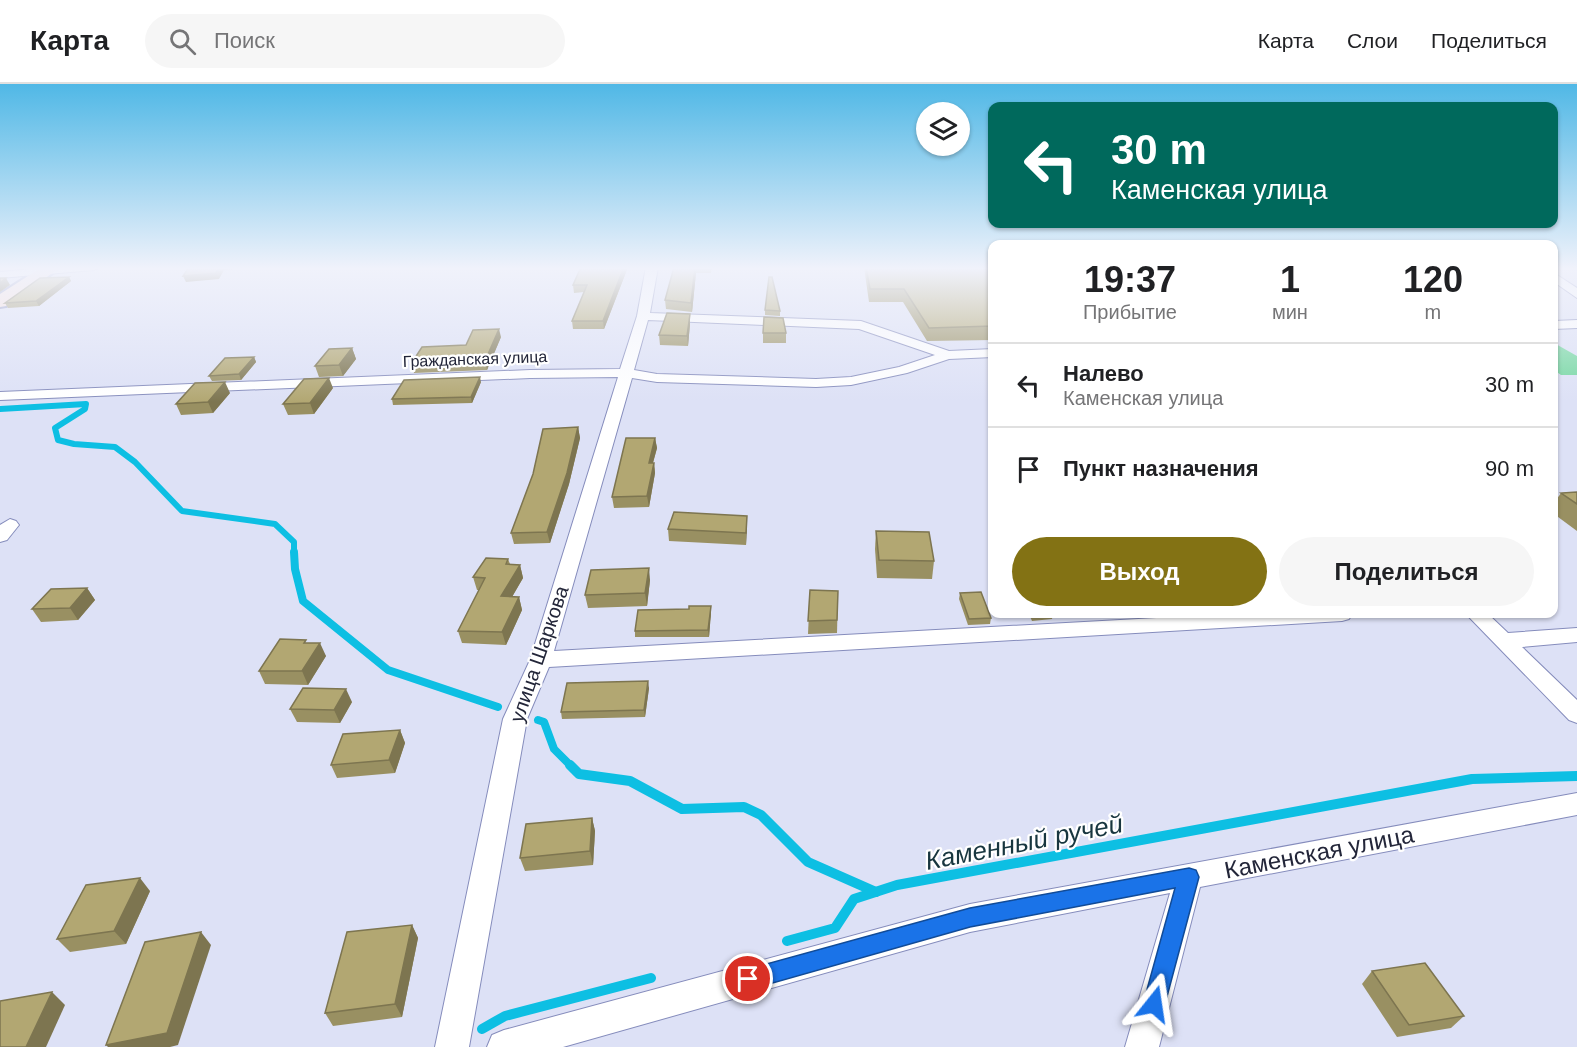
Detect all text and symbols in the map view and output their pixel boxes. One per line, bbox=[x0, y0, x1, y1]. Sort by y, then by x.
search box bbox=[145, 14, 565, 68]
text: Карта bbox=[30, 25, 109, 56]
icon: search bbox=[166, 25, 199, 58]
text: Поиск bbox=[214, 28, 275, 53]
text: Карта bbox=[1258, 29, 1314, 52]
text: Слои bbox=[1347, 29, 1398, 52]
text: Поделиться bbox=[1431, 29, 1547, 52]
map controls bbox=[916, 102, 970, 156]
button: layers bbox=[916, 102, 970, 156]
icon: left bbox=[1012, 126, 1090, 204]
text: 30 m bbox=[1111, 126, 1207, 173]
text: Каменская улица bbox=[1111, 175, 1328, 205]
text: 19:37 bbox=[1084, 259, 1176, 300]
text: 1 bbox=[1280, 259, 1300, 300]
text: 120 bbox=[1403, 259, 1463, 300]
text: Прибытие bbox=[1083, 301, 1177, 323]
text: мин bbox=[1272, 301, 1308, 323]
text: m bbox=[1425, 301, 1441, 323]
street label: Гражданская улица bbox=[402, 348, 548, 370]
text: Налево bbox=[1063, 361, 1144, 386]
icon: left bbox=[1012, 369, 1045, 402]
text: 30 m bbox=[1485, 372, 1534, 397]
text: Каменская улица bbox=[1063, 387, 1223, 409]
icon: arrive bbox=[1012, 453, 1045, 486]
text: Пункт назначения bbox=[1063, 456, 1259, 481]
text: 90 m bbox=[1485, 456, 1534, 481]
button: Выход bbox=[1012, 537, 1267, 606]
button: Поделиться bbox=[1279, 537, 1534, 606]
street label: улица Шаркова bbox=[505, 582, 573, 725]
water label: Каменный ручей bbox=[923, 808, 1125, 876]
street label: Каменская улица bbox=[1222, 820, 1417, 884]
pin bbox=[722, 953, 773, 1004]
icon: arrive bbox=[731, 962, 764, 995]
position arrow bbox=[1122, 972, 1186, 1036]

